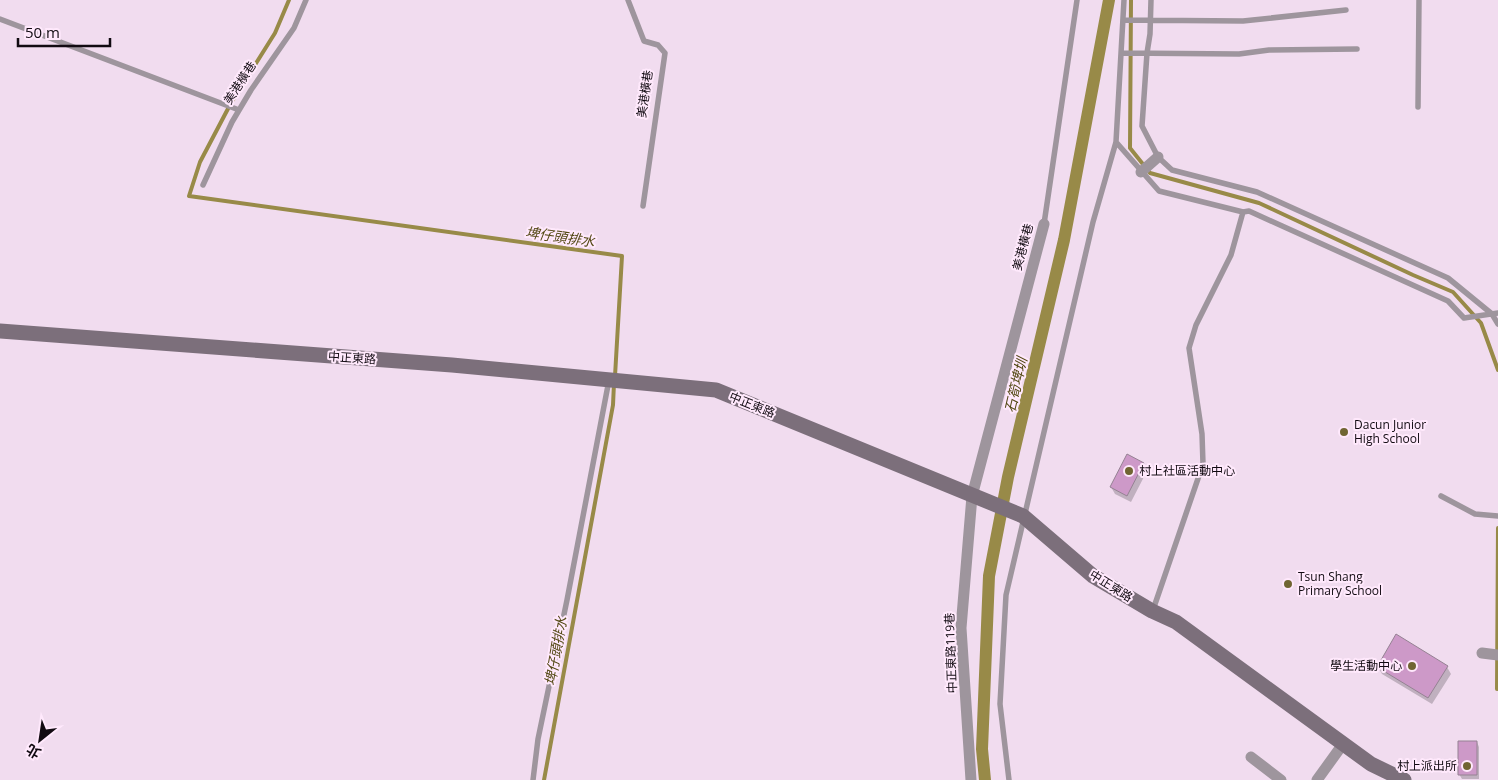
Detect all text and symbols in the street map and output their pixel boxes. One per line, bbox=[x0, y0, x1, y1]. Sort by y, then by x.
scale bar bbox=[18, 15, 110, 47]
text: 50 m bbox=[25, 22, 60, 42]
street label: 美港橫巷 bbox=[219, 58, 260, 107]
street label: 美港橫巷 bbox=[633, 69, 656, 119]
street label: 美港橫巷 bbox=[1008, 221, 1037, 272]
water label: 埤仔頭排水 bbox=[524, 222, 597, 251]
street label: 中正東路 bbox=[327, 347, 377, 368]
water label: 石筍埤圳 bbox=[1000, 354, 1032, 414]
street label: 中正東路 bbox=[727, 388, 778, 421]
place label: Dacun Junior High School bbox=[1354, 416, 1426, 447]
marker: Dacun Junior High School bbox=[1338, 426, 1350, 438]
place label: 村上社區活動中心 bbox=[1139, 462, 1235, 479]
marker: 村上社區活動中心 bbox=[1123, 465, 1135, 477]
street label: 中正東路 bbox=[1086, 566, 1136, 606]
place label: Tsun Shang Primary School bbox=[1298, 568, 1382, 599]
marker: Tsun Shang Primary School bbox=[1282, 578, 1294, 590]
street label: 中正東路119巷 bbox=[941, 612, 960, 694]
water label: 埤仔頭排水 bbox=[540, 614, 571, 687]
place label: 學生活動中心 bbox=[1330, 657, 1402, 674]
marker: 學生活動中心 bbox=[1406, 660, 1418, 672]
north arrow bbox=[15, 715, 65, 765]
text: 北 bbox=[22, 740, 44, 763]
place label: 村上派出所 bbox=[1397, 757, 1457, 774]
marker: 村上派出所 bbox=[1461, 760, 1473, 772]

